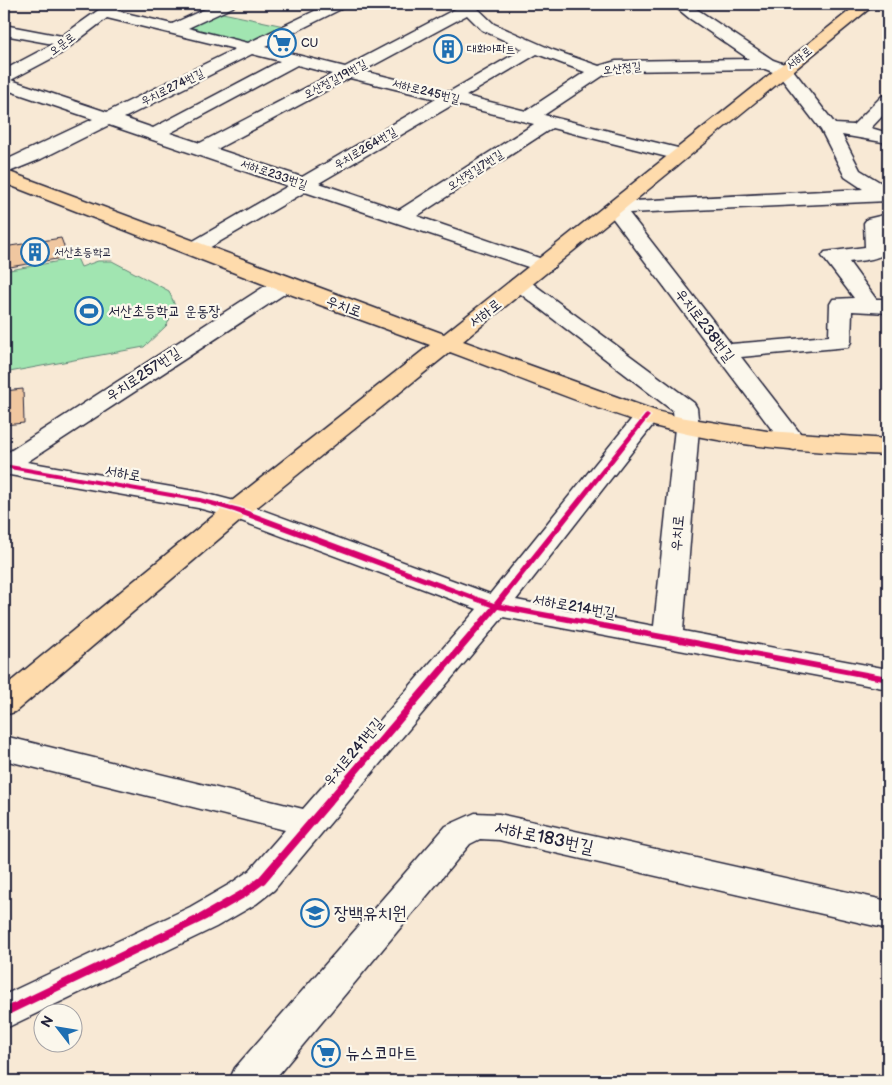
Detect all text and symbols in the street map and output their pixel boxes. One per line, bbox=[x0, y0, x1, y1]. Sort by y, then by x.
supermarket icon: CU bbox=[267, 28, 297, 58]
street label: 오문로 bbox=[46, 30, 78, 59]
building icon: 대화아파트 bbox=[433, 34, 463, 64]
place label: CU bbox=[301, 36, 318, 51]
place label: 대화아파트 bbox=[467, 42, 515, 57]
street label: 서하로 bbox=[783, 43, 815, 73]
street label: 오산정길19번길 bbox=[301, 56, 370, 102]
street label: 오산정길 bbox=[602, 59, 642, 78]
street label: 우치로274번길 bbox=[138, 66, 207, 109]
street label: 서하로245번길 bbox=[390, 76, 462, 107]
street label: 우치로264번길 bbox=[331, 124, 400, 172]
street label: 오산정길7번길 bbox=[444, 147, 506, 194]
street label: 서하로233번길 bbox=[238, 156, 310, 193]
building icon: 서산초등학교 bbox=[20, 237, 50, 267]
place label: 서산초등학교 bbox=[54, 245, 112, 260]
street label: 우치로238번길 bbox=[671, 285, 738, 366]
street label: 우치로 bbox=[324, 291, 364, 322]
street label: 서하로 bbox=[465, 295, 505, 332]
sports icon: 서산초등학교 운동장 bbox=[74, 296, 104, 326]
place label: 서산초등학교 운동장 bbox=[108, 302, 221, 321]
street label: 우치로257번길 bbox=[102, 343, 184, 406]
street label: 서하로 bbox=[103, 461, 142, 486]
street label: 우치로 bbox=[666, 514, 689, 552]
street label: 서하로214번길 bbox=[531, 590, 617, 623]
street label: 우치로241번길 bbox=[319, 714, 388, 791]
street label: 서하로183번길 bbox=[492, 817, 596, 858]
school or university icon: 장백유치원 bbox=[300, 898, 330, 928]
place label: 장백유치원 bbox=[334, 903, 406, 924]
north arrow bbox=[32, 1002, 82, 1052]
text: N bbox=[37, 1013, 57, 1030]
supermarket icon: 뉴스코마트 bbox=[311, 1038, 341, 1068]
place label: 뉴스코마트 bbox=[345, 1043, 417, 1064]

